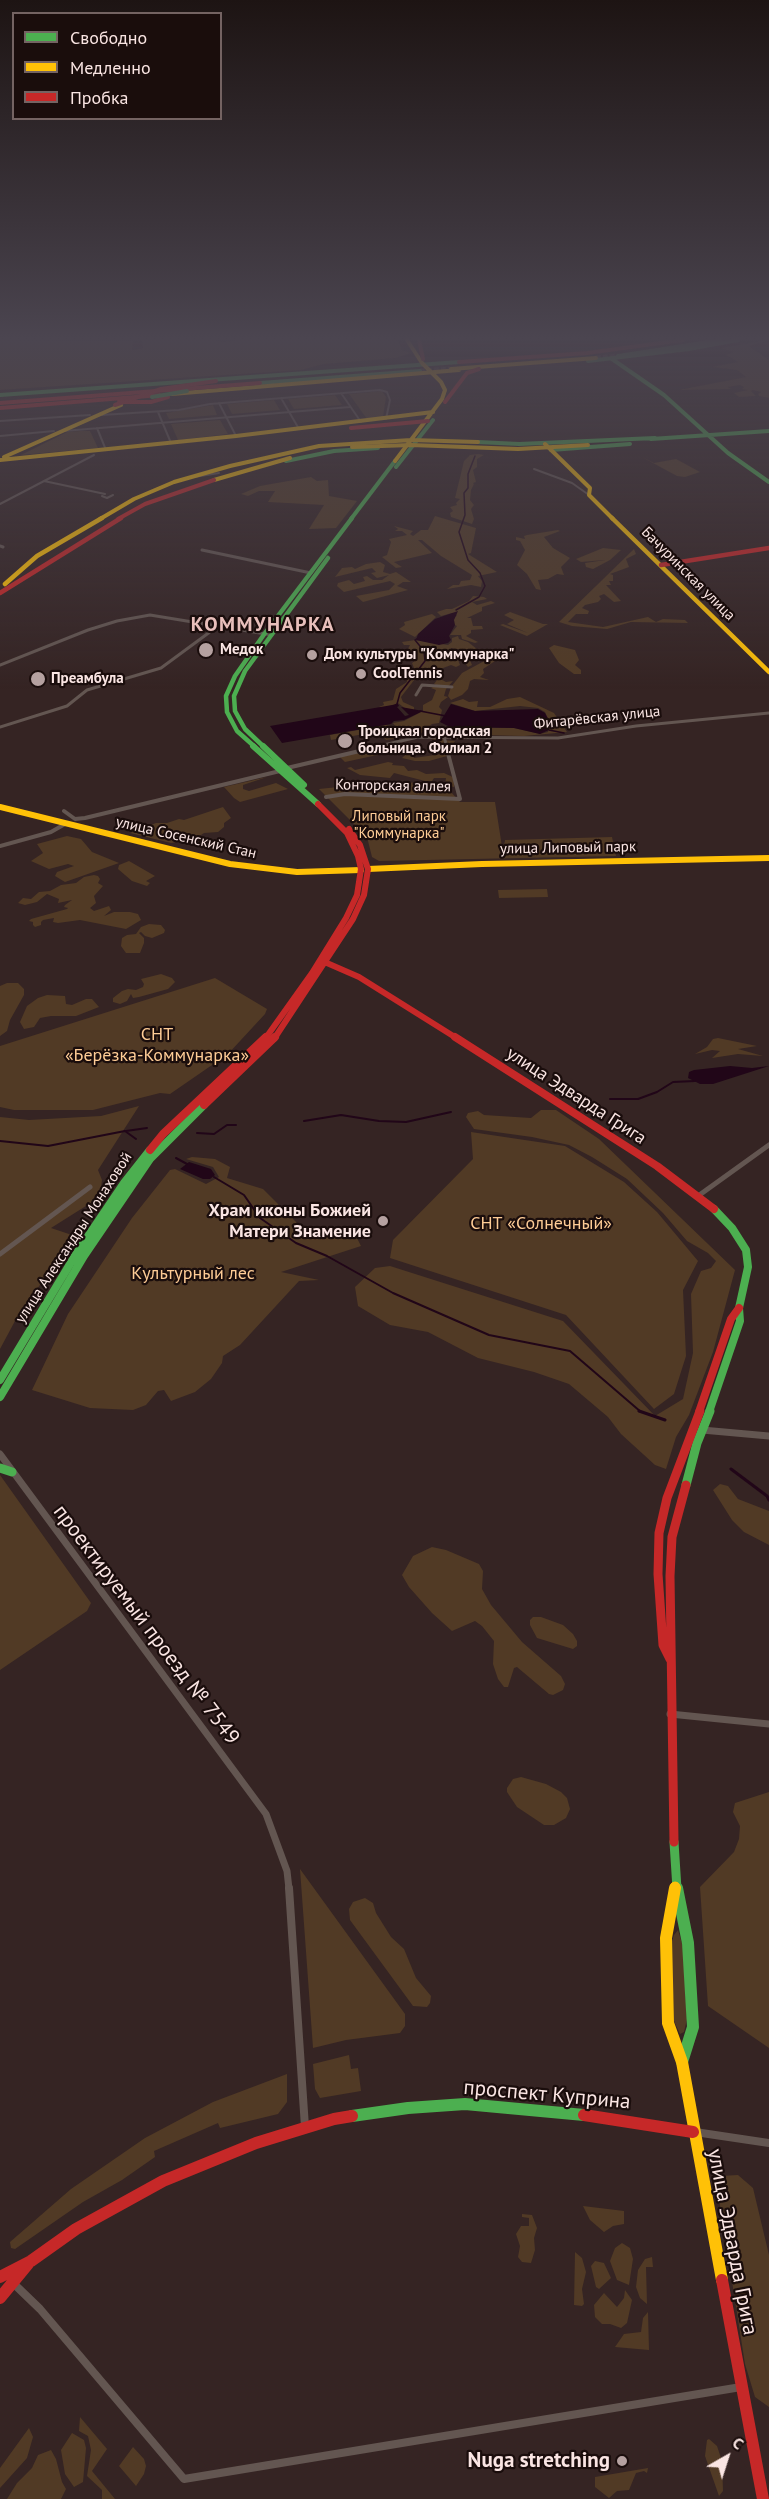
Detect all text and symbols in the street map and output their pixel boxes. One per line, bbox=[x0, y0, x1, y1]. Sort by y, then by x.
legend bbox=[12, 12, 222, 120]
text: Свободно bbox=[70, 26, 147, 49]
text: Медленно bbox=[70, 56, 151, 79]
text: Пробка bbox=[70, 86, 128, 109]
street label: Бачуринская улица bbox=[637, 523, 739, 625]
district label: КОММУНАРКА bbox=[191, 613, 335, 637]
marker: Медок bbox=[197, 641, 215, 659]
place label: Медок bbox=[220, 641, 263, 659]
place label: Дом культуры "Коммунарка" bbox=[324, 646, 514, 664]
marker: Дом культуры "Коммунарка" bbox=[305, 648, 319, 662]
place label: CoolTennis bbox=[373, 665, 442, 683]
marker: CoolTennis bbox=[354, 667, 368, 681]
marker: Преамбула bbox=[29, 670, 47, 688]
place label: Преамбула bbox=[51, 670, 124, 688]
street label: Фитарёвская улица bbox=[533, 702, 661, 734]
place label: Троицкая городская больница. Филиал 2 bbox=[358, 723, 492, 758]
marker: Троицкая городская больница. Филиал 2 bbox=[336, 732, 354, 750]
street label: Конторская аллея bbox=[335, 776, 451, 796]
park label: Липовый парк "Коммунарка" bbox=[352, 808, 446, 843]
street label: улица Сосенский Стан bbox=[114, 813, 258, 863]
street label: улица Липовый парк bbox=[500, 838, 636, 858]
park label: СНТ «Берёзка-Коммунарка» bbox=[65, 1024, 249, 1066]
street label: улица Эдварда Грига bbox=[502, 1043, 650, 1149]
street label: улица Александры Монаховой bbox=[12, 1149, 136, 1327]
place label: Храм иконы Божией Матери Знамение bbox=[208, 1200, 371, 1242]
park label: СНТ «Солнечный» bbox=[470, 1213, 612, 1235]
marker: Храм иконы Божией Матери Знамение bbox=[376, 1214, 390, 1228]
park label: Культурный лес bbox=[131, 1263, 255, 1285]
street label: проектируемый проезд № 7549 bbox=[47, 1500, 245, 1750]
street label: проспект Куприна bbox=[462, 2075, 632, 2115]
street label: улица Эдварда Грига bbox=[702, 2147, 762, 2337]
north arrow bbox=[697, 2427, 757, 2487]
text: С bbox=[729, 2432, 748, 2454]
place label: Nuga stretching bbox=[468, 2448, 610, 2474]
marker: Nuga stretching bbox=[615, 2454, 629, 2468]

